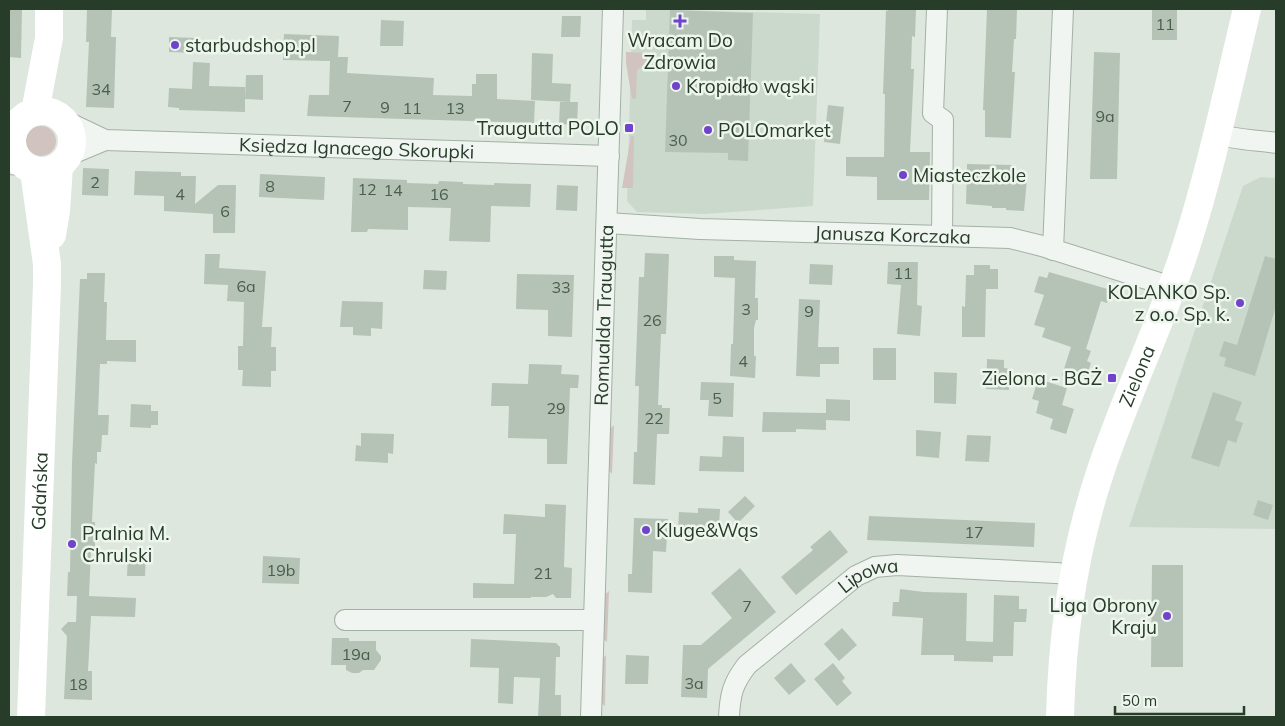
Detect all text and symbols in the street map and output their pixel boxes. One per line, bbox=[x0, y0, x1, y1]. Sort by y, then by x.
house number: 11 bbox=[1155, 14, 1175, 34]
marker: Wracam Do Zdrowia bbox=[674, 15, 686, 27]
place label: Wracam Do Zdrowia bbox=[627, 28, 733, 74]
place label: starbudshop.pl bbox=[185, 33, 316, 57]
marker: starbudshop.pl bbox=[169, 39, 181, 51]
place label: Kropidło wąski bbox=[686, 74, 815, 98]
house number: 34 bbox=[91, 79, 111, 99]
marker: Kropidło wąski bbox=[670, 80, 682, 92]
house number: 7 bbox=[342, 96, 352, 116]
house number: 9 bbox=[380, 97, 390, 117]
house number: 11 bbox=[402, 98, 422, 118]
house number: 13 bbox=[445, 98, 465, 118]
house number: 9a bbox=[1095, 106, 1115, 126]
place label: Traugutta POLO bbox=[477, 116, 619, 140]
place label: POLOmarket bbox=[718, 118, 831, 142]
marker: Traugutta POLO bbox=[623, 122, 635, 134]
marker: POLOmarket bbox=[702, 124, 714, 136]
house number: 30 bbox=[668, 130, 688, 150]
street label: Księdza Ignacego Skorupki bbox=[239, 132, 475, 164]
place label: Miasteczkole bbox=[913, 163, 1026, 187]
marker: Miasteczkole bbox=[897, 169, 909, 181]
house number: 2 bbox=[90, 172, 100, 192]
house number: 8 bbox=[265, 176, 275, 196]
house number: 12 bbox=[357, 179, 377, 199]
house number: 14 bbox=[383, 180, 403, 200]
house number: 4 bbox=[175, 184, 185, 204]
house number: 16 bbox=[429, 184, 449, 204]
house number: 6 bbox=[220, 201, 230, 221]
street label: Janusza Korczaka bbox=[814, 220, 971, 249]
street label: Romualda Traugutta bbox=[589, 224, 618, 406]
house number: 11 bbox=[893, 263, 913, 283]
house number: 6a bbox=[236, 276, 256, 296]
house number: 33 bbox=[551, 277, 571, 297]
place label: KOLANKO Sp. z o.o. Sp. k. bbox=[1107, 280, 1230, 326]
marker: KOLANKO Sp. z o.o. Sp. k. bbox=[1234, 297, 1246, 309]
house number: 3 bbox=[741, 299, 751, 319]
house number: 9 bbox=[804, 301, 814, 321]
house number: 26 bbox=[642, 310, 662, 330]
street label: Zielona bbox=[1114, 342, 1160, 410]
house number: 4 bbox=[738, 351, 748, 371]
place label: Zielona - BGŻ bbox=[982, 366, 1102, 390]
marker: Zielona - BGŻ bbox=[1106, 372, 1118, 384]
house number: 5 bbox=[712, 388, 722, 408]
house number: 29 bbox=[546, 398, 566, 418]
house number: 22 bbox=[644, 408, 664, 428]
street label: Gdańska bbox=[26, 452, 53, 531]
place label: Kluge&Wąs bbox=[656, 518, 758, 542]
place label: Pralnia M. Chrulski bbox=[82, 521, 170, 567]
house number: 17 bbox=[964, 522, 984, 542]
marker: Kluge&Wąs bbox=[640, 524, 652, 536]
marker: Pralnia M. Chrulski bbox=[66, 538, 78, 550]
street label: Lipowa bbox=[833, 553, 899, 598]
house number: 19b bbox=[267, 560, 295, 580]
house number: 21 bbox=[533, 563, 553, 583]
place label: Liga Obrony Kraju bbox=[1049, 593, 1157, 639]
house number: 7 bbox=[742, 596, 752, 616]
marker: Liga Obrony Kraju bbox=[1161, 610, 1173, 622]
house number: 19a bbox=[342, 644, 370, 664]
house number: 3a bbox=[684, 673, 704, 693]
house number: 18 bbox=[68, 674, 88, 694]
scale bar bbox=[1115, 684, 1244, 716]
text: 50 m bbox=[1122, 691, 1157, 710]

